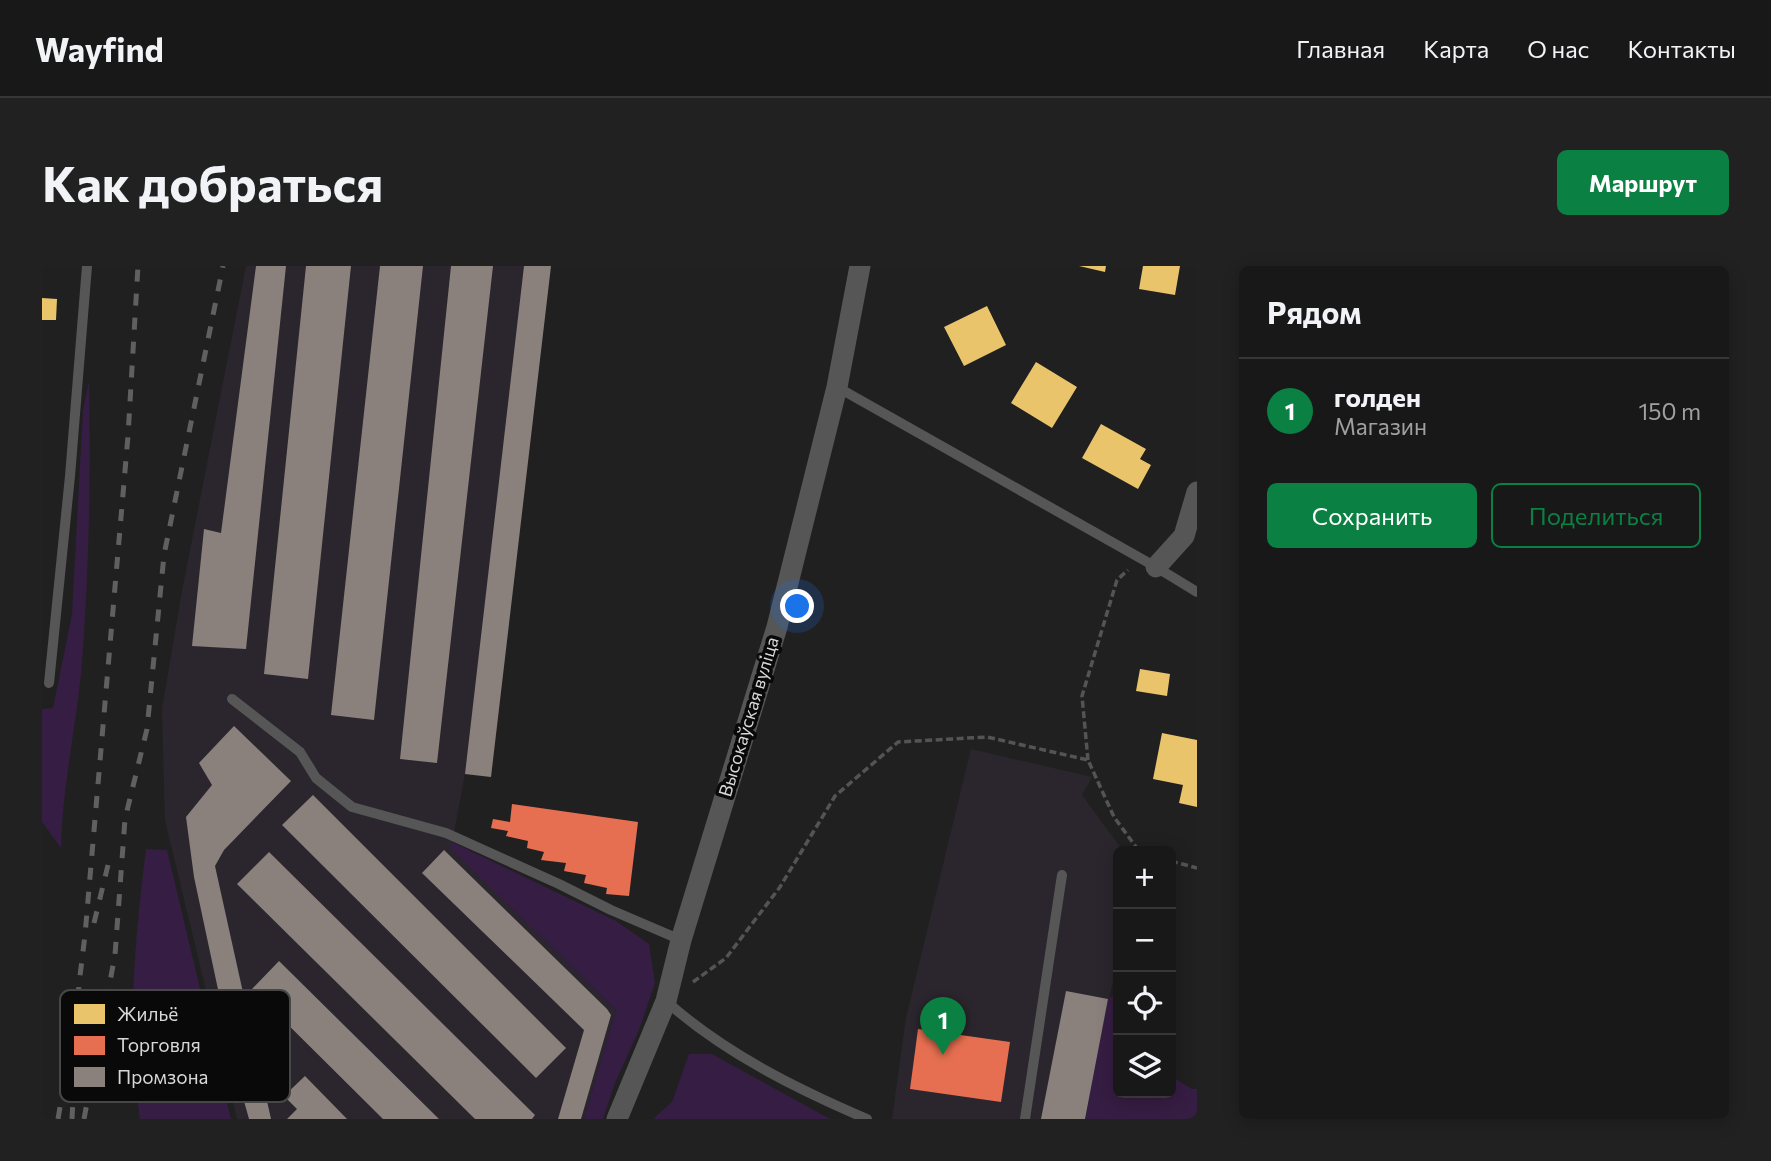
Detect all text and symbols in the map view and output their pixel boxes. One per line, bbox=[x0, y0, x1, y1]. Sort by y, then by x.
text: Wayfind bbox=[35, 28, 164, 69]
text: Главная bbox=[1296, 34, 1385, 63]
text: Карта bbox=[1423, 34, 1489, 63]
text: О нас bbox=[1527, 34, 1589, 63]
text: Контакты bbox=[1627, 34, 1736, 63]
button: Маршрут bbox=[1557, 150, 1729, 215]
text: Как добраться bbox=[42, 152, 383, 212]
text: Рядом bbox=[1267, 293, 1361, 330]
text: голден bbox=[1334, 381, 1421, 412]
text: 1 bbox=[1285, 397, 1295, 425]
text: 150 m bbox=[1638, 397, 1701, 425]
text: Магазин bbox=[1334, 412, 1427, 440]
button: Сохранить bbox=[1267, 483, 1477, 548]
button: Поделиться bbox=[1491, 483, 1701, 548]
your location bbox=[780, 589, 814, 623]
street label: Высокаўская вуліца bbox=[713, 634, 783, 799]
map controls bbox=[1113, 846, 1176, 1098]
button: + bbox=[1113, 846, 1176, 909]
button: − bbox=[1113, 909, 1176, 972]
button: locate bbox=[1113, 972, 1176, 1035]
legend bbox=[60, 990, 290, 1102]
pin: 1 bbox=[920, 997, 966, 1055]
text: Жильё bbox=[117, 1002, 178, 1025]
text: Торговля bbox=[117, 1033, 201, 1056]
button: layers bbox=[1113, 1035, 1176, 1098]
text: Промзона bbox=[117, 1065, 208, 1088]

